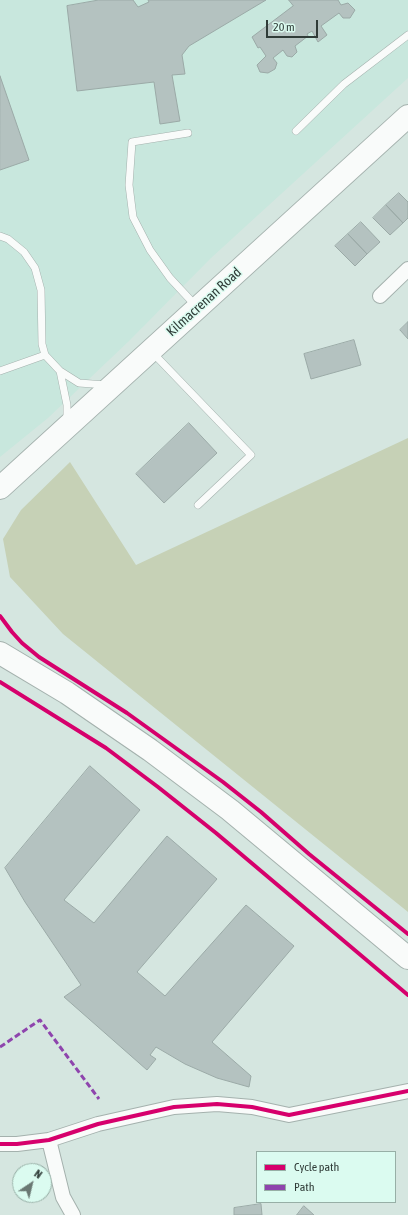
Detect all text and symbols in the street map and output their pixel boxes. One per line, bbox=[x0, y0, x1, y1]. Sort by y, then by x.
scale bar bbox=[268, 12, 320, 38]
text: 20 m bbox=[273, 20, 295, 34]
street label: Kilmacrenan Road bbox=[163, 264, 245, 340]
legend bbox=[256, 1151, 396, 1203]
text: Cycle path bbox=[294, 1160, 339, 1174]
north arrow bbox=[12, 1163, 52, 1203]
text: N bbox=[32, 1167, 44, 1181]
text: Path bbox=[294, 1180, 315, 1194]

